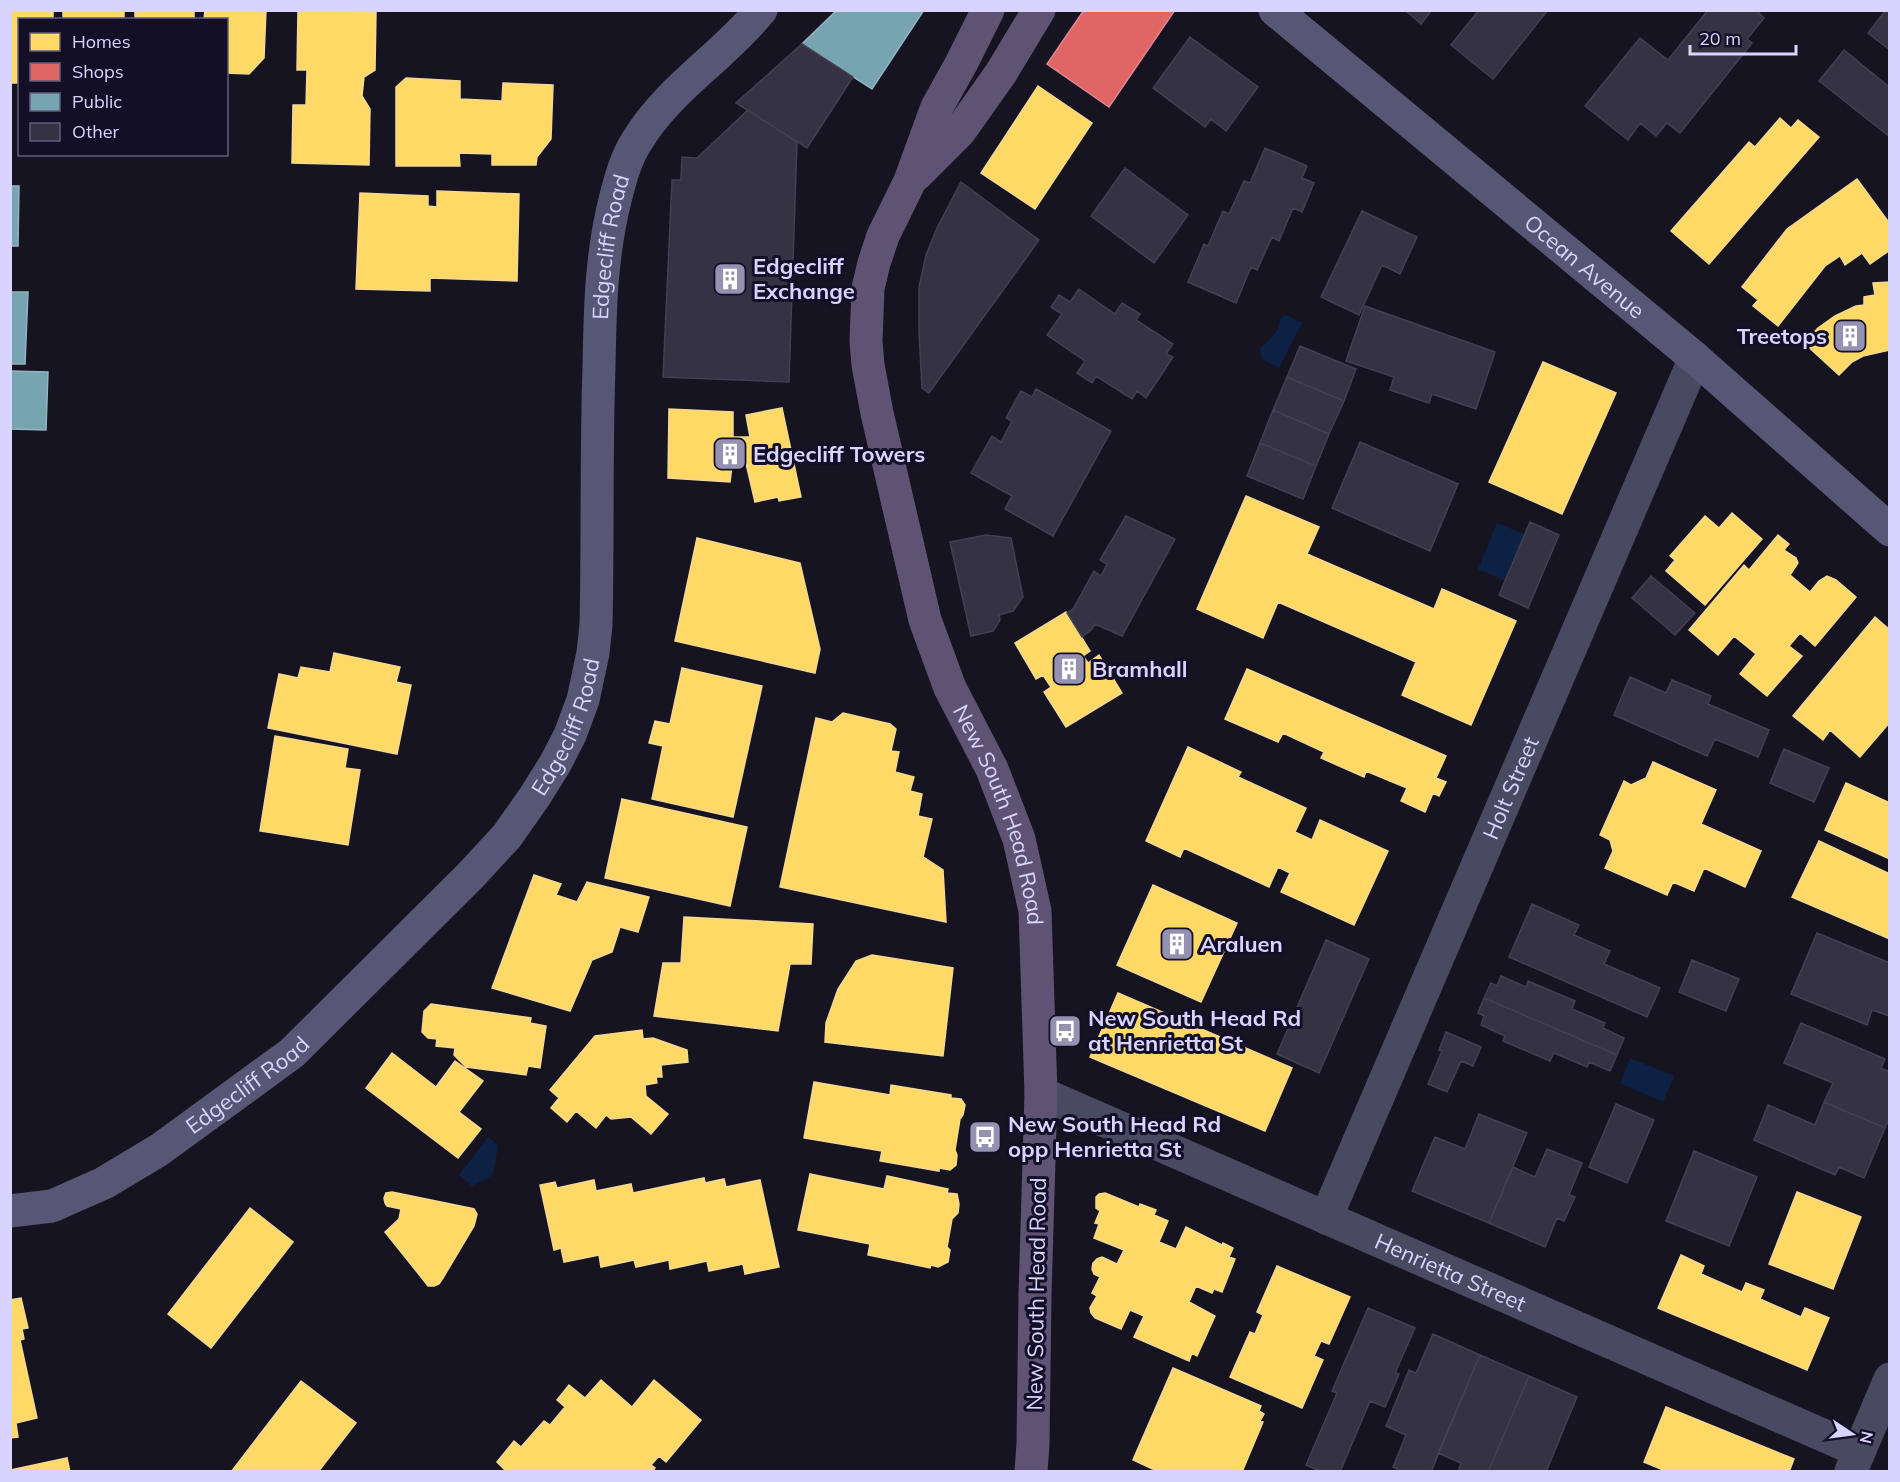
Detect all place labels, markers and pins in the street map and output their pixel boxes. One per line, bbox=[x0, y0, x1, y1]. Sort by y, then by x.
place label: Edgecliff Exchange bbox=[753, 252, 855, 305]
building icon: Edgecliff Exchange bbox=[712, 261, 748, 297]
building icon: Treetops bbox=[1832, 318, 1868, 354]
place label: Treetops bbox=[1737, 322, 1827, 350]
building icon: Edgecliff Towers bbox=[712, 436, 748, 472]
place label: Edgecliff Towers bbox=[753, 440, 925, 468]
building icon: Bramhall bbox=[1051, 651, 1087, 687]
place label: Bramhall bbox=[1092, 655, 1188, 683]
building icon: Araluen bbox=[1159, 926, 1195, 962]
place label: Araluen bbox=[1200, 930, 1283, 958]
place label: New South Head Rd at Henrietta St bbox=[1088, 1004, 1301, 1057]
bus stop icon: New South Head Rd at Henrietta St bbox=[1047, 1013, 1083, 1049]
place label: New South Head Rd opp Henrietta St bbox=[1008, 1110, 1221, 1163]
bus stop icon: New South Head Rd opp Henrietta St bbox=[967, 1119, 1003, 1155]

